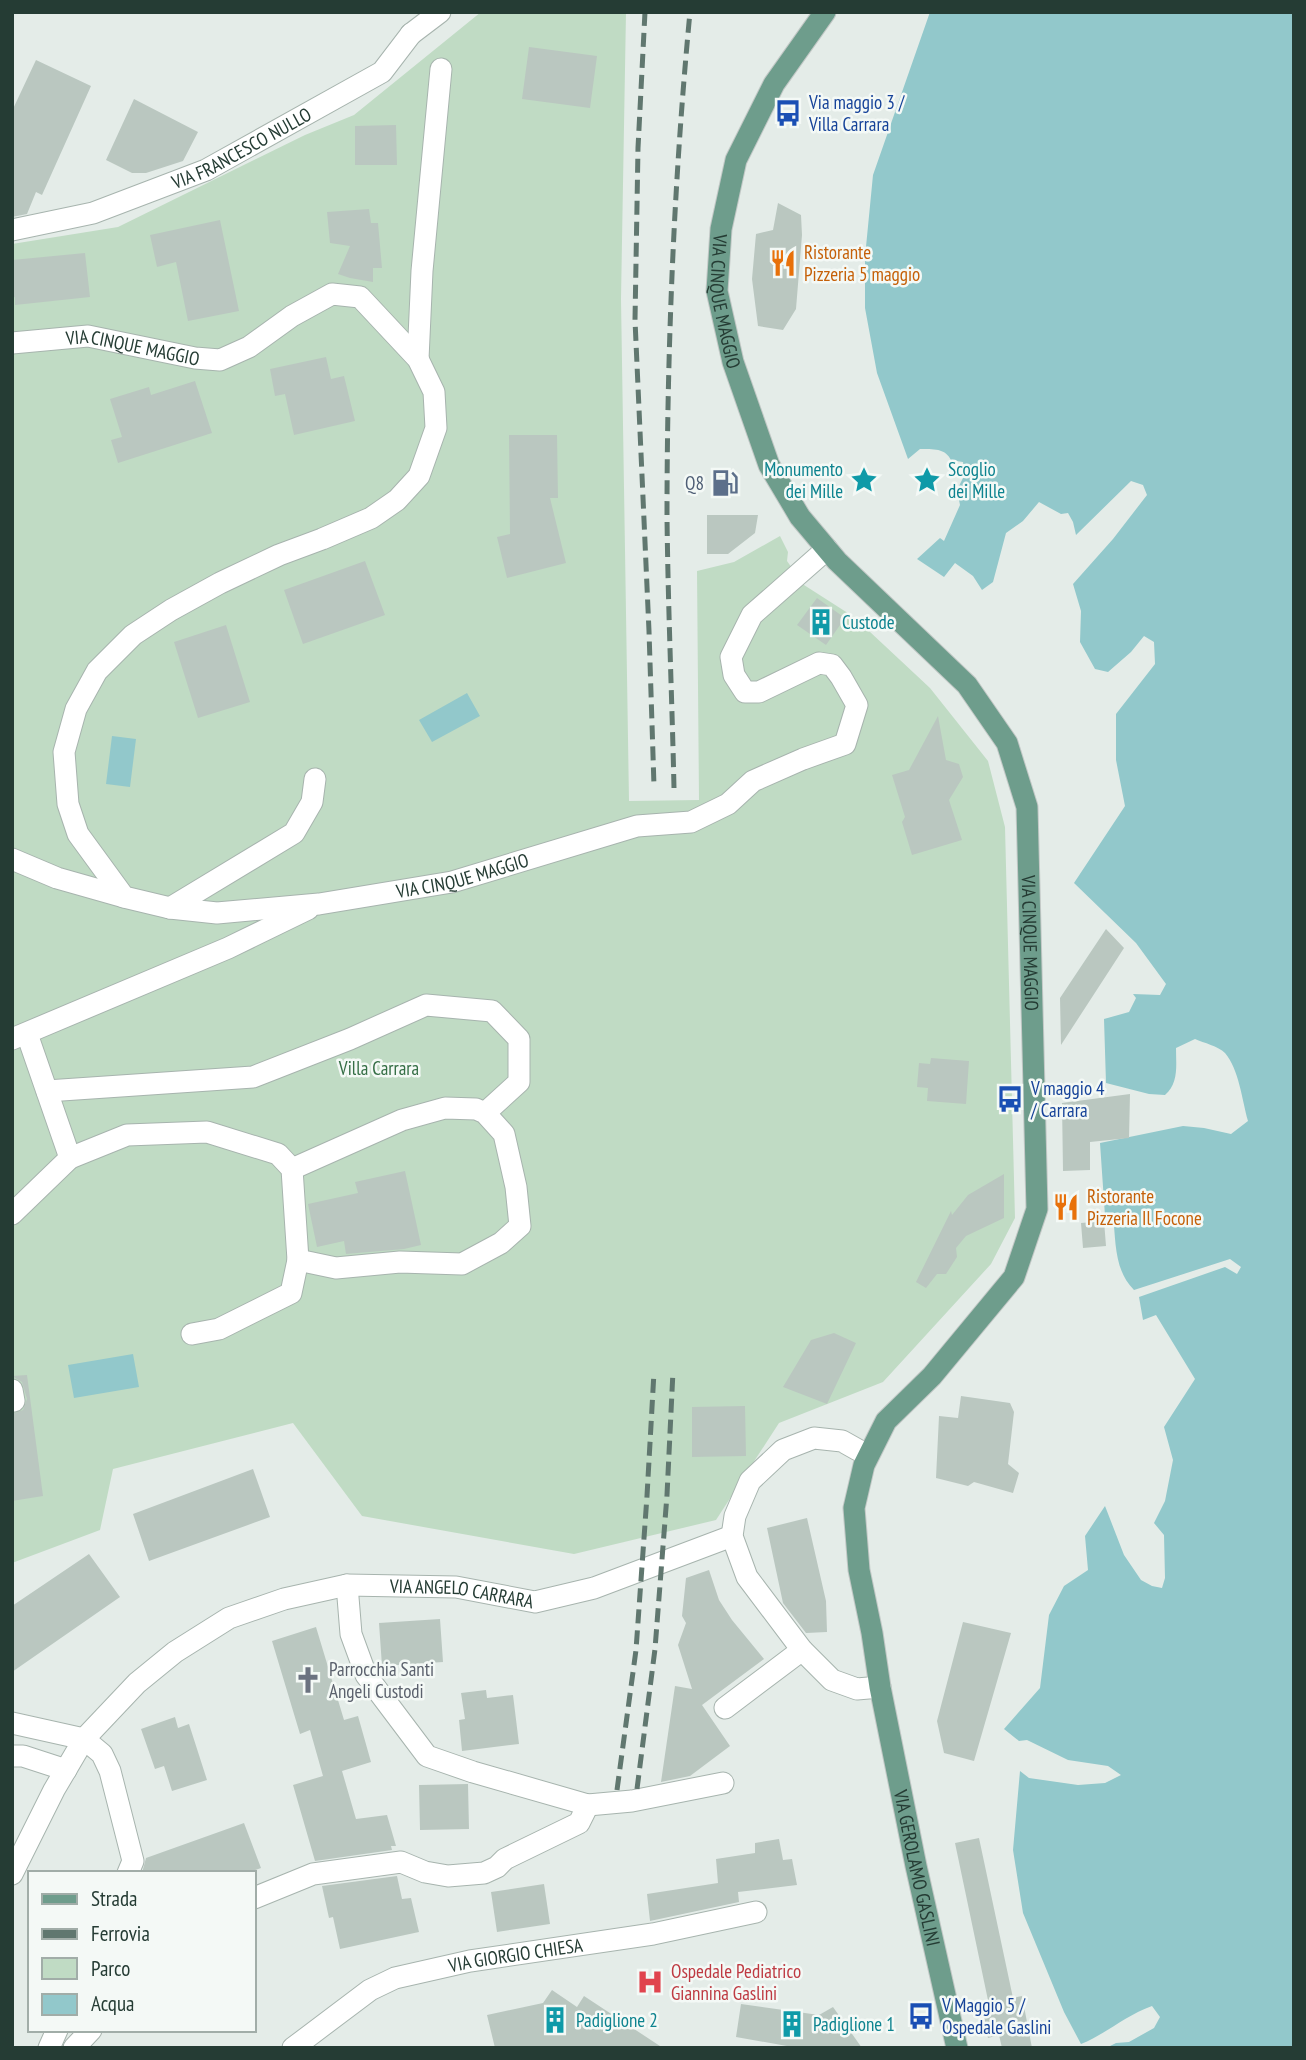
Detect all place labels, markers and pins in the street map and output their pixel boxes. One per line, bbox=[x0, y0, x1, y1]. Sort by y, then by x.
place label: Via maggio 3 / Villa Carrara bbox=[808, 90, 906, 136]
bus stop icon: Via maggio 3 / Villa Carrara bbox=[773, 98, 803, 128]
place label: Ristorante Pizzeria 5 maggio bbox=[804, 240, 920, 286]
restaurant icon: Ristorante Pizzeria 5 maggio bbox=[768, 248, 798, 278]
place label: Monumento dei Mille bbox=[764, 457, 843, 503]
place label: Scoglio dei Mille bbox=[948, 457, 1005, 503]
place icon: Monumento dei Mille bbox=[849, 465, 879, 495]
place icon: Scoglio dei Mille bbox=[912, 465, 942, 495]
fuel station icon: Q8 bbox=[710, 468, 740, 498]
place label: Q8 bbox=[685, 471, 704, 495]
building icon: Custode bbox=[806, 607, 836, 637]
place label: Custode bbox=[842, 610, 895, 634]
place label: V maggio 4 / Carrara bbox=[1030, 1076, 1105, 1122]
bus stop icon: V maggio 4 / Carrara bbox=[995, 1084, 1025, 1114]
place label: Ristorante Pizzeria Il Focone bbox=[1087, 1184, 1202, 1230]
restaurant icon: Ristorante Pizzeria Il Focone bbox=[1051, 1192, 1081, 1222]
place label: Parrocchia Santi Angeli Custodi bbox=[329, 1657, 434, 1703]
church icon: Parrocchia Santi Angeli Custodi bbox=[293, 1665, 323, 1695]
place label: Ospedale Pediatrico Giannina Gaslini bbox=[671, 1959, 801, 2005]
hospital icon: Ospedale Pediatrico Giannina Gaslini bbox=[635, 1967, 665, 1997]
place label: V Maggio 5 / Ospedale Gaslini bbox=[941, 1993, 1051, 2039]
bus stop icon: V Maggio 5 / Ospedale Gaslini bbox=[906, 2001, 936, 2031]
building icon: Padiglione 2 bbox=[540, 2005, 570, 2035]
place label: Padiglione 2 bbox=[576, 2008, 658, 2032]
building icon: Padiglione 1 bbox=[777, 2009, 807, 2039]
place label: Padiglione 1 bbox=[813, 2012, 895, 2036]

